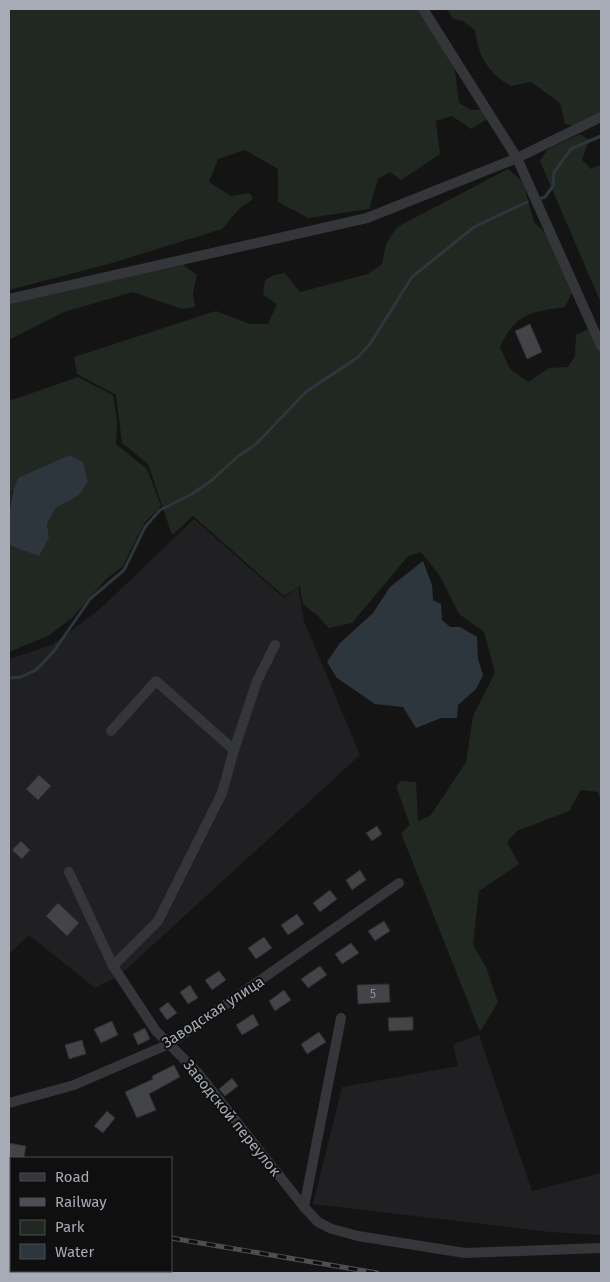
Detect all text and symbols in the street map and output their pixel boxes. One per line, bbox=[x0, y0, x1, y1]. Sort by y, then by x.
street label: Заводская улица bbox=[159, 972, 267, 1052]
house number: 5 bbox=[370, 987, 376, 1001]
street label: Заводской переулок bbox=[180, 1056, 285, 1180]
legend bbox=[10, 1157, 172, 1272]
text: Road bbox=[55, 1168, 90, 1186]
text: Railway bbox=[55, 1193, 107, 1211]
text: Park bbox=[55, 1218, 85, 1236]
text: Water bbox=[55, 1243, 94, 1261]

